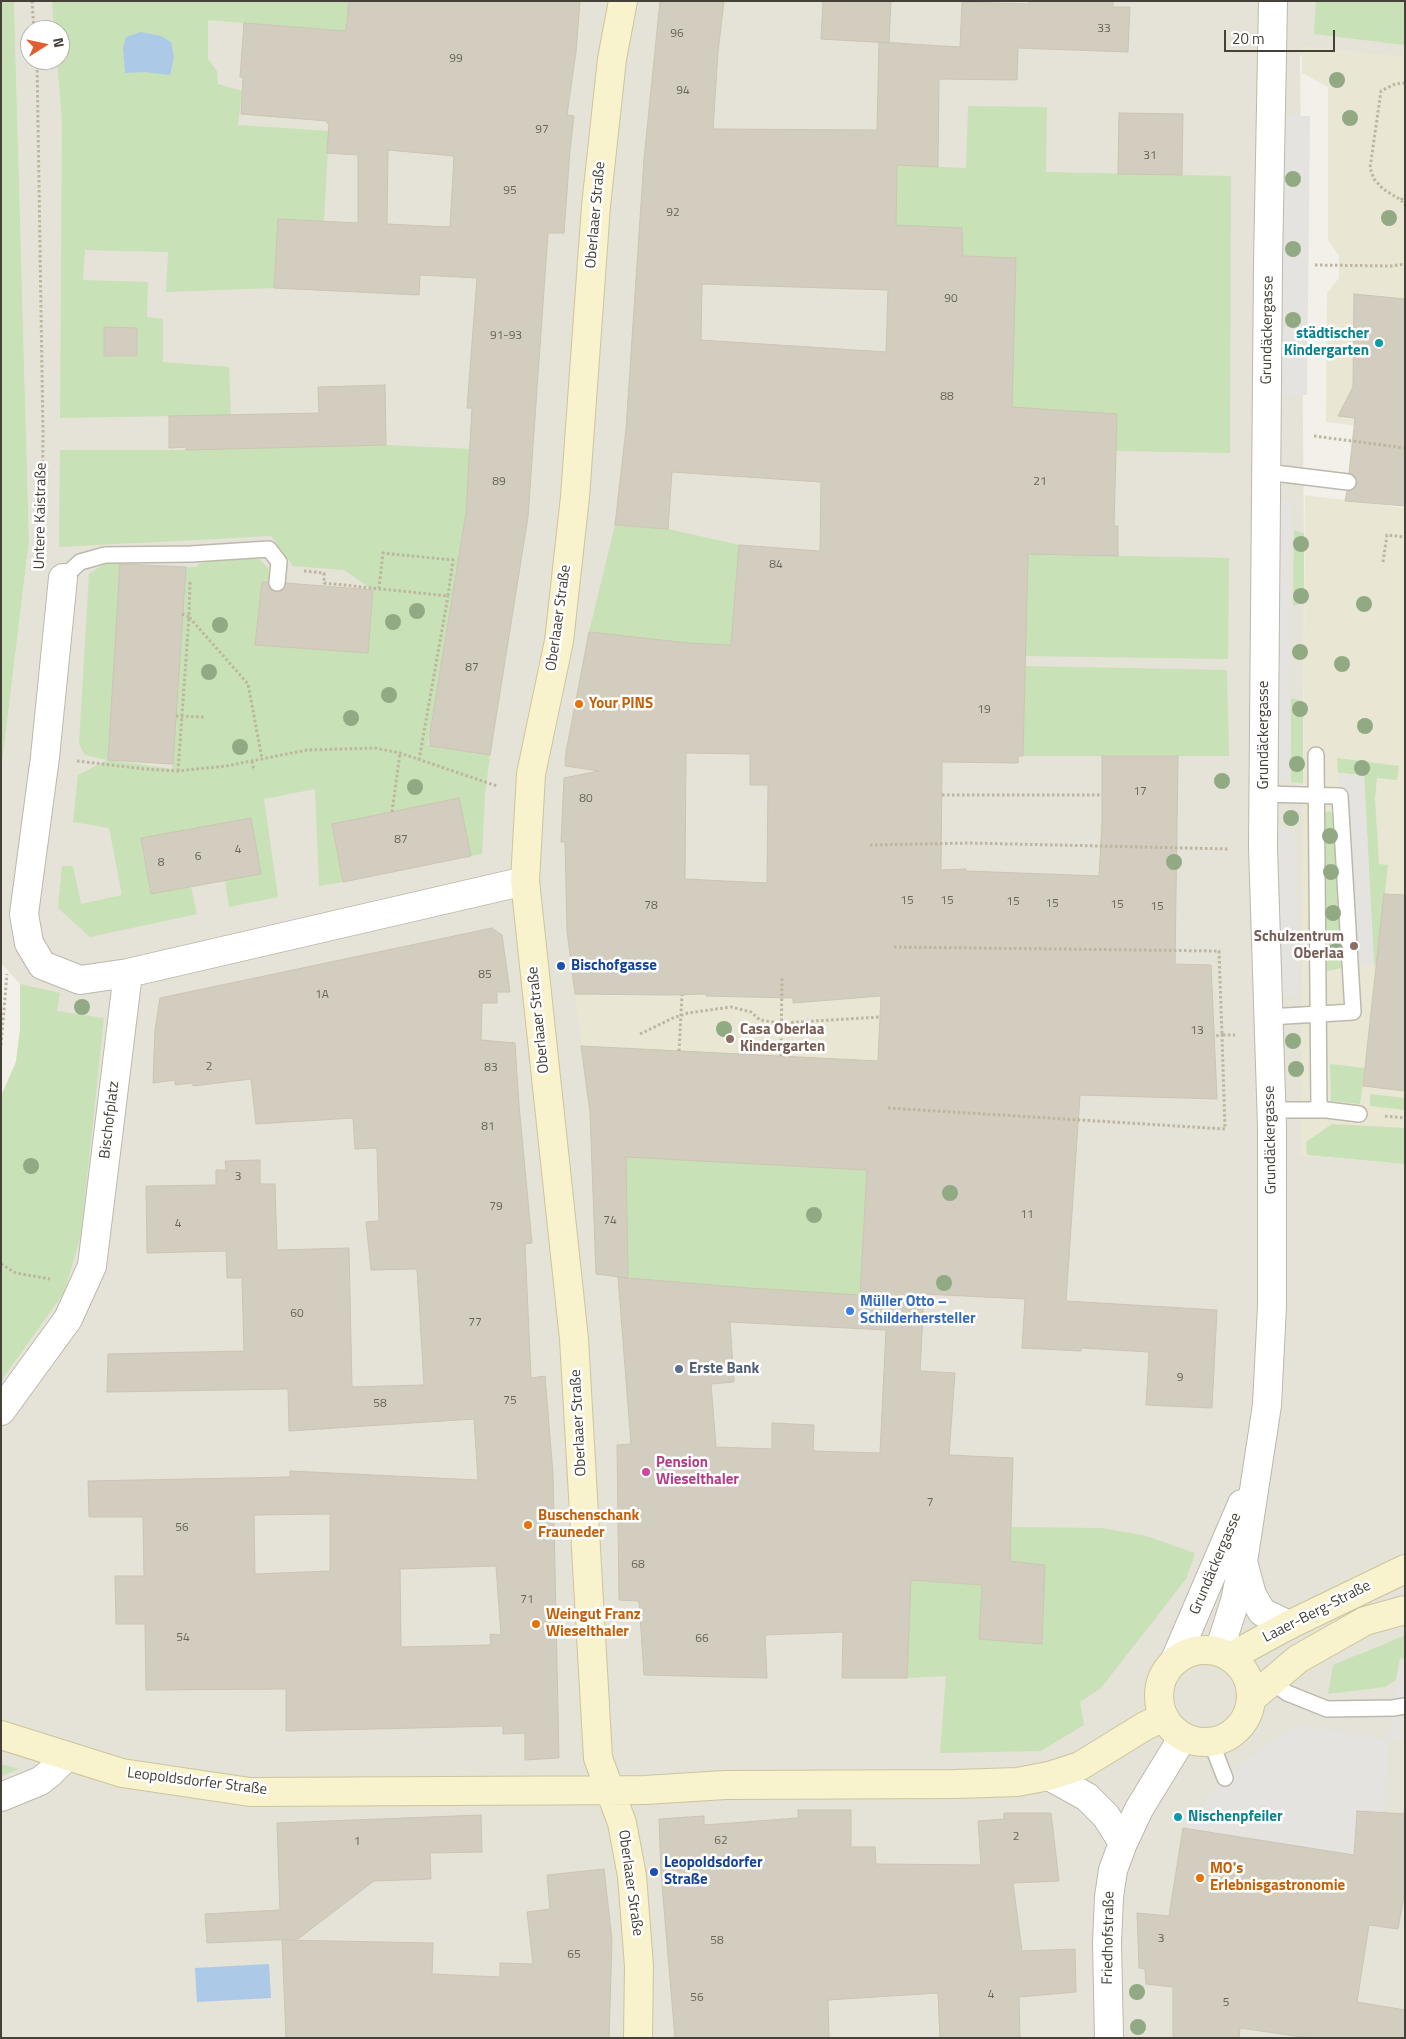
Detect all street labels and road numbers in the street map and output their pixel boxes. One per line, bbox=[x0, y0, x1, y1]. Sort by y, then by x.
street label: Oberlaaer Straße bbox=[582, 161, 610, 269]
street label: Grundäckergasse bbox=[1258, 275, 1278, 385]
street label: Untere Kaistraße bbox=[31, 462, 51, 570]
street label: Oberlaaer Straße bbox=[543, 564, 575, 672]
street label: Grundäckergasse bbox=[1255, 681, 1273, 789]
street label: Oberlaaer Straße bbox=[524, 966, 554, 1074]
street label: Bischofplatz bbox=[96, 1080, 124, 1160]
street label: Grundäckergasse bbox=[1261, 1085, 1281, 1195]
street label: Oberlaaer Straße bbox=[567, 1369, 591, 1477]
street label: Grundäckergasse bbox=[1186, 1510, 1246, 1618]
street label: Laaer-Berg-Straße bbox=[1260, 1577, 1374, 1647]
street label: Leopoldsdorfer Straße bbox=[126, 1764, 268, 1800]
street label: Oberlaaer Straße bbox=[614, 1829, 646, 1937]
street label: Friedhofstraße bbox=[1099, 1891, 1119, 1985]

